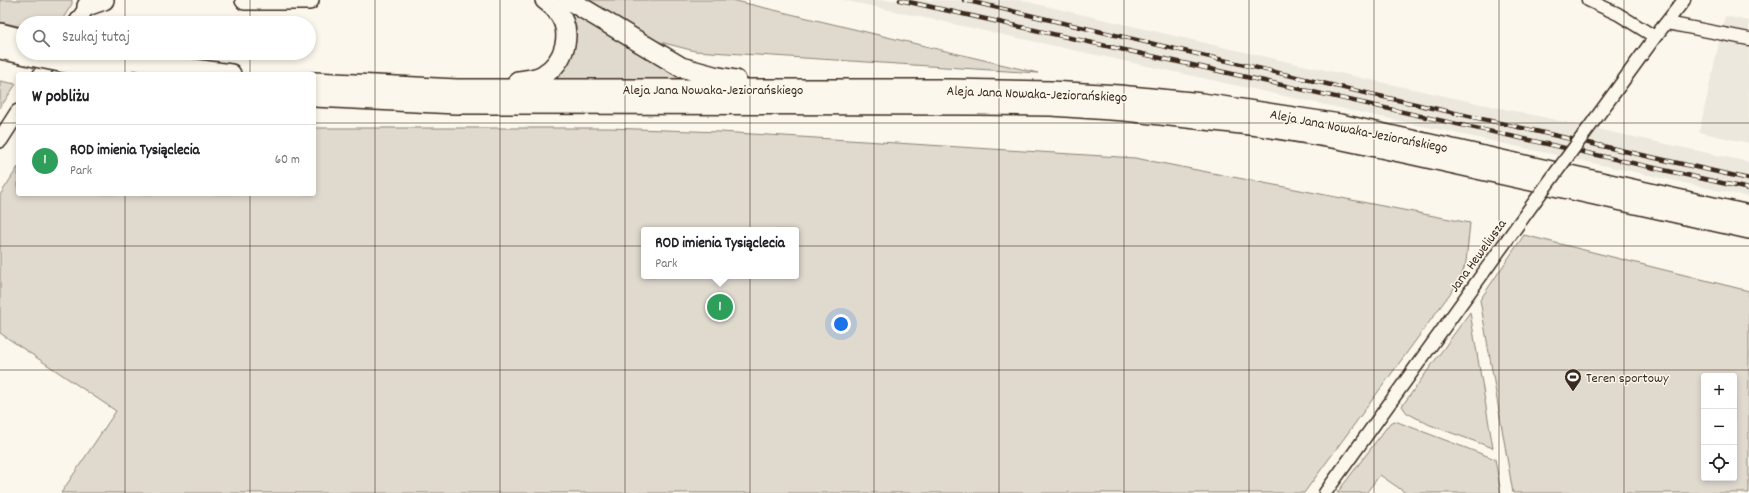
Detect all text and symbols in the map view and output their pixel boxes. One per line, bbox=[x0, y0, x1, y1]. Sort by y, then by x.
search box bbox=[16, 16, 316, 60]
icon: search bbox=[30, 27, 52, 49]
text: Szukaj tutaj bbox=[62, 27, 130, 49]
street label: Aleja Jana Nowaka-Jeziorańskiego bbox=[623, 81, 803, 101]
street label: Aleja Jana Nowaka-Jeziorańskiego bbox=[946, 82, 1128, 108]
text: W pobliżu bbox=[32, 86, 89, 110]
street label: Aleja Jana Nowaka-Jeziorańskiego bbox=[1268, 105, 1449, 159]
text: ROD imienia Tysiąclecia bbox=[70, 140, 199, 162]
text: 1 bbox=[44, 151, 46, 170]
text: 60 m bbox=[275, 151, 300, 170]
text: Park bbox=[70, 162, 92, 181]
street label: Jana Heweliusza bbox=[1445, 215, 1512, 297]
popup bbox=[641, 227, 799, 279]
text: ROD imienia Tysiąclecia bbox=[655, 233, 785, 255]
text: Park bbox=[655, 255, 677, 274]
pin: 1 bbox=[707, 292, 733, 322]
your location bbox=[831, 314, 851, 334]
sports icon: Teren sportowy bbox=[1563, 367, 1583, 392]
place label: Teren sportowy bbox=[1586, 369, 1669, 389]
map controls bbox=[1701, 373, 1737, 481]
button: + bbox=[1701, 373, 1737, 409]
button: − bbox=[1701, 409, 1737, 445]
button: locate bbox=[1701, 445, 1737, 481]

